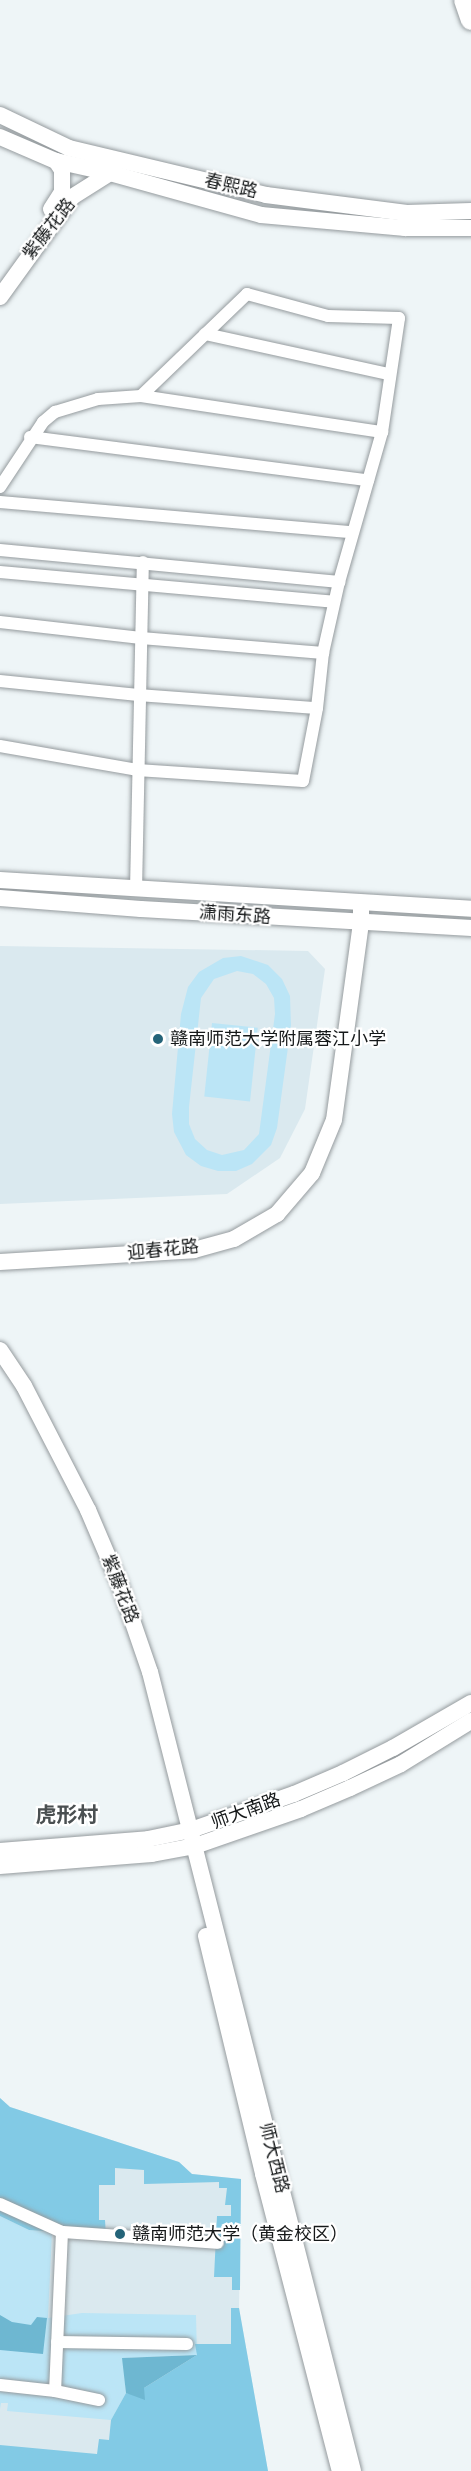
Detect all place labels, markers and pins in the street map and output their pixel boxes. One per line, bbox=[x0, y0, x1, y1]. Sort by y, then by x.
place label: 赣南师范大学附属蓉江小学 bbox=[170, 1028, 386, 1050]
marker: 赣南师范大学附属蓉江小学 bbox=[151, 1032, 165, 1046]
place label: 赣南师范大学（黄金校区） bbox=[132, 2223, 348, 2245]
marker: 赣南师范大学（黄金校区） bbox=[113, 2227, 127, 2241]

